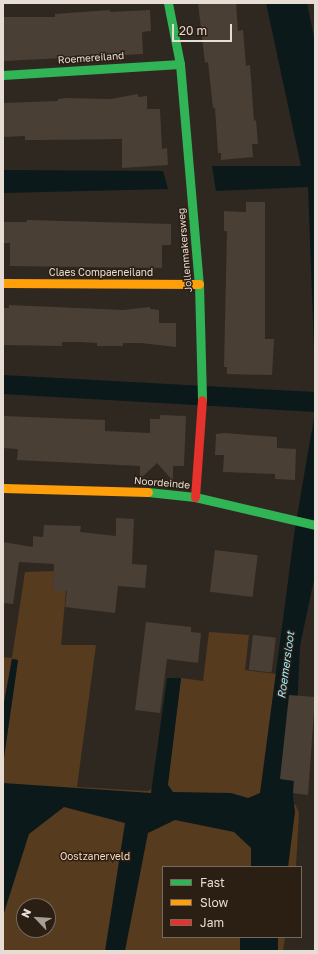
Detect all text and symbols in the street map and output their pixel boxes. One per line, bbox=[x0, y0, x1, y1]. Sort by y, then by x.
scale bar bbox=[174, 16, 234, 42]
text: 20 m bbox=[179, 23, 207, 38]
street label: Roemereiland bbox=[57, 50, 125, 66]
street label: Jollenmakersweg bbox=[175, 207, 195, 293]
street label: Claes Compaeneiland bbox=[49, 267, 153, 279]
street label: Noordeinde bbox=[134, 475, 190, 491]
water label: Roemersloot bbox=[275, 631, 297, 699]
park label: Oostzanerveld bbox=[60, 851, 130, 863]
legend bbox=[162, 866, 302, 938]
text: Fast bbox=[200, 875, 225, 890]
text: Slow bbox=[200, 895, 228, 910]
north arrow bbox=[16, 898, 56, 938]
text: N bbox=[18, 907, 33, 920]
text: Jam bbox=[200, 915, 224, 930]

